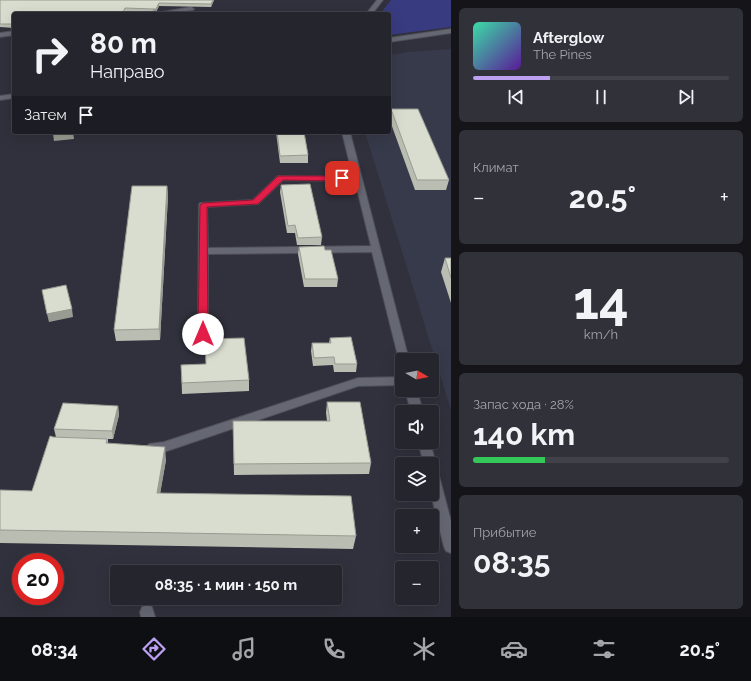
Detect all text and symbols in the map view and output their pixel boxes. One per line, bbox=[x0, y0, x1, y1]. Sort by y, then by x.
text: 80 m bbox=[90, 27, 157, 60]
icon: right bbox=[24, 28, 76, 80]
text: Afterglow bbox=[533, 29, 604, 47]
text: The Pines bbox=[533, 47, 592, 62]
text: Направо bbox=[90, 61, 164, 82]
icon: previous bbox=[505, 86, 527, 108]
icon: pause bbox=[590, 86, 612, 108]
icon: next bbox=[675, 86, 697, 108]
icon: arrive bbox=[75, 104, 97, 126]
text: Затем bbox=[24, 106, 67, 124]
text: Климат bbox=[473, 160, 519, 175]
pin bbox=[325, 161, 359, 195]
icon: arrive bbox=[331, 167, 353, 189]
text: 20.5° bbox=[569, 180, 636, 215]
text: − bbox=[473, 184, 485, 210]
text: + bbox=[720, 184, 729, 210]
text: 14 bbox=[573, 270, 629, 331]
position arrow bbox=[182, 313, 224, 355]
text: km/h bbox=[584, 327, 618, 342]
north arrow bbox=[395, 353, 439, 397]
map controls bbox=[395, 353, 439, 605]
text: Запас хода · 28% bbox=[473, 397, 574, 412]
button: sound bbox=[395, 405, 439, 449]
text: 140 km bbox=[473, 417, 575, 452]
button: layers bbox=[395, 457, 439, 501]
button: + bbox=[395, 509, 439, 553]
text: Прибытие bbox=[473, 525, 536, 540]
text: 08:35 bbox=[473, 545, 550, 580]
speed limit sign: 20 bbox=[12, 553, 64, 605]
button: − bbox=[395, 561, 439, 605]
text: 08:35 · 1 мин · 150 m bbox=[155, 576, 297, 594]
icon: directions bbox=[140, 635, 168, 663]
icon: music bbox=[230, 635, 258, 663]
icon: phone bbox=[320, 635, 348, 663]
icon: climate bbox=[410, 635, 438, 663]
icon: car bbox=[500, 635, 528, 663]
icon: filters bbox=[590, 635, 618, 663]
text: 08:34 bbox=[31, 639, 78, 660]
text: 20.5° bbox=[680, 639, 720, 660]

